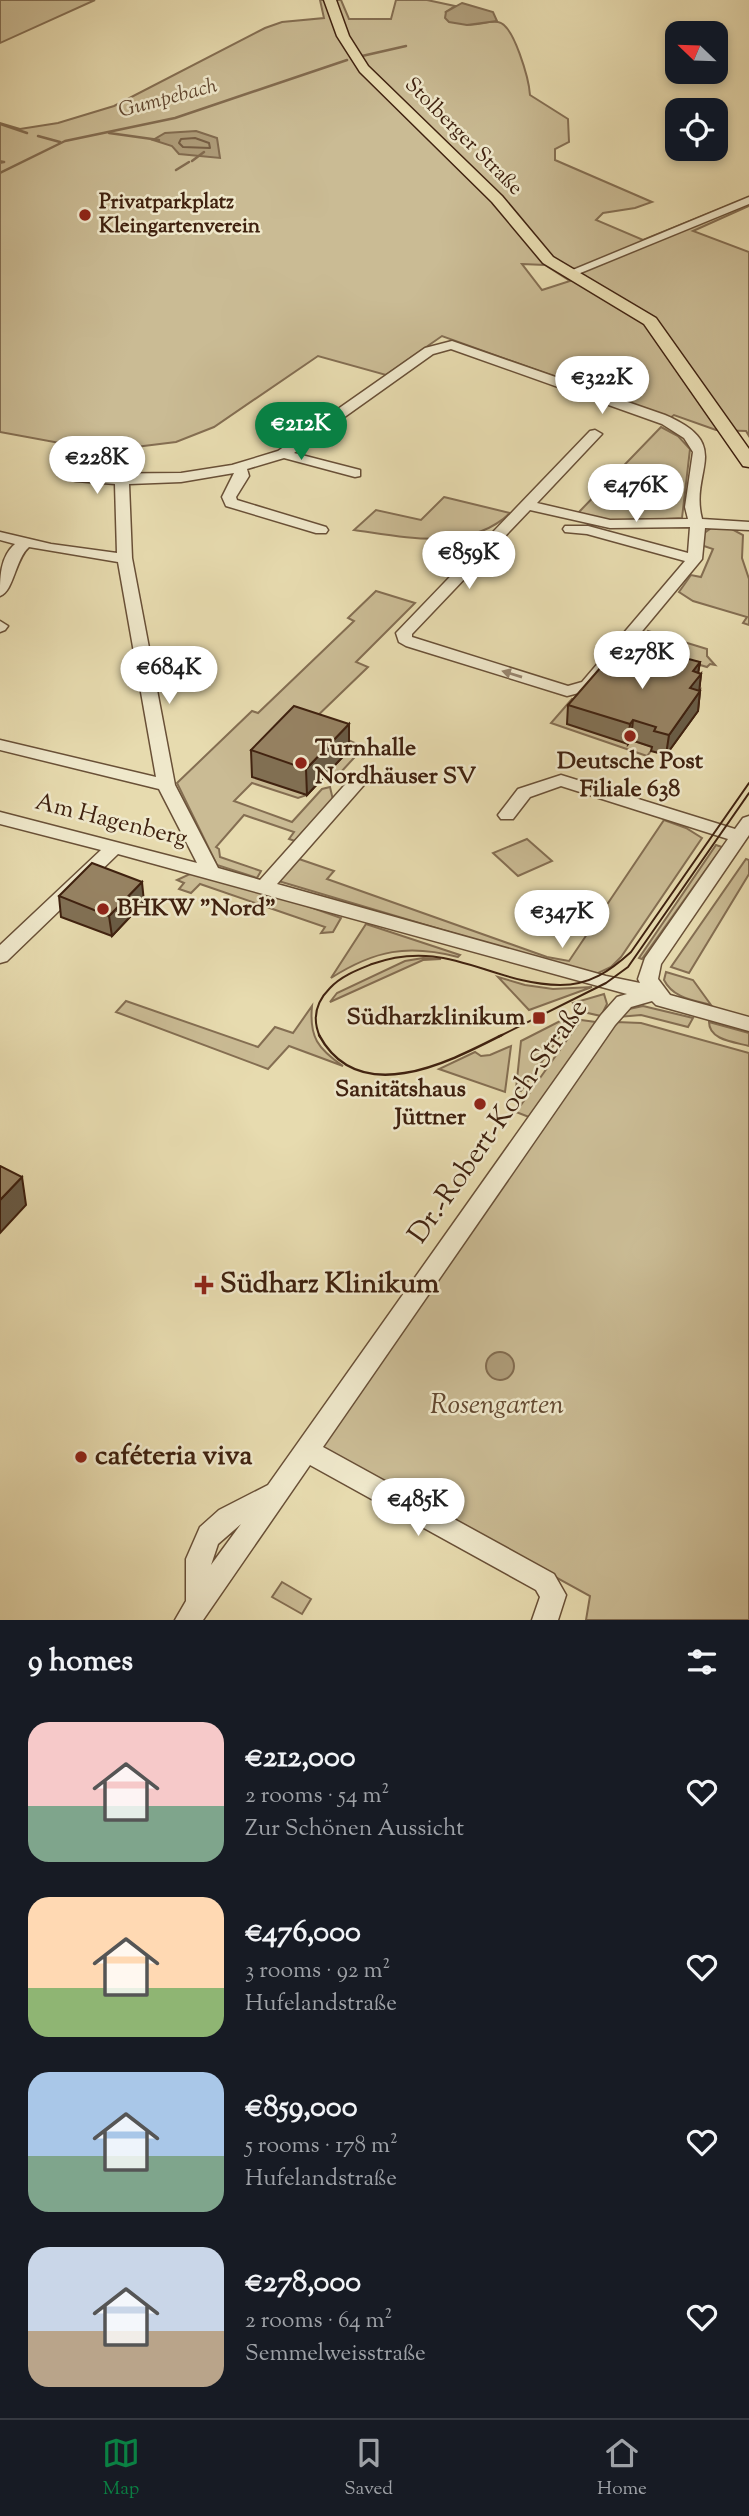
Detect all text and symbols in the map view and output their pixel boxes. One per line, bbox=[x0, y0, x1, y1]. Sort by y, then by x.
north arrow bbox=[665, 21, 728, 84]
map controls bbox=[665, 21, 728, 161]
water label: Gumpebach bbox=[115, 71, 221, 127]
street label: Stolberger Straße bbox=[397, 71, 529, 203]
button: locate bbox=[665, 98, 728, 161]
place label: Privatparkplatz Kleingartenverein bbox=[99, 188, 261, 242]
marker: Privatparkplatz Kleingartenverein bbox=[77, 207, 93, 223]
pin: €322K bbox=[553, 356, 651, 416]
text: €322K bbox=[571, 362, 633, 395]
pin: €212K bbox=[252, 402, 350, 462]
text: €212K bbox=[271, 408, 331, 441]
pin: €228K bbox=[48, 436, 146, 496]
text: €228K bbox=[65, 442, 129, 475]
pin: €476K bbox=[587, 464, 685, 524]
text: €476K bbox=[604, 470, 668, 503]
pin: €859K bbox=[420, 532, 518, 591]
text: €859K bbox=[438, 537, 500, 570]
pin: €278K bbox=[593, 632, 691, 691]
text: €278K bbox=[610, 637, 674, 670]
pin: €684K bbox=[120, 646, 218, 706]
text: €684K bbox=[136, 652, 202, 685]
one-way arrow bbox=[502, 668, 523, 679]
marker: Deutsche Post Filiale 638 bbox=[622, 728, 638, 744]
place label: Turnhalle Nordhäuser SV bbox=[315, 732, 477, 794]
place label: Deutsche Post Filiale 638 bbox=[557, 745, 704, 807]
marker: Turnhalle Nordhäuser SV bbox=[293, 755, 309, 771]
street label: Am Hagenberg bbox=[31, 786, 191, 856]
pin: €347K bbox=[513, 890, 611, 950]
place label: BHKW "Nord" bbox=[117, 892, 276, 926]
text: €347K bbox=[530, 896, 594, 929]
marker: BHKW "Nord" bbox=[95, 901, 111, 917]
street label: Dr.-Robert-Koch-Straße bbox=[399, 992, 599, 1252]
place label: Südharzklinikum bbox=[347, 1001, 525, 1035]
marker: Südharzklinikum bbox=[531, 1010, 547, 1026]
place label: Sanitätshaus Jüttner bbox=[335, 1073, 467, 1135]
marker: Sanitätshaus Jüttner bbox=[472, 1096, 488, 1112]
place label: Südharz Klinikum bbox=[220, 1265, 440, 1305]
marker: Südharz Klinikum bbox=[194, 1275, 214, 1295]
park label: Rosengarten bbox=[430, 1386, 564, 1426]
place label: caféteria viva bbox=[95, 1437, 253, 1477]
marker: caféteria viva bbox=[73, 1449, 89, 1465]
pin: €485K bbox=[369, 1478, 467, 1538]
text: €485K bbox=[388, 1484, 448, 1517]
text: 9 homes bbox=[28, 1641, 133, 1684]
icon: filters bbox=[683, 1643, 721, 1681]
text: €212,000 bbox=[245, 1737, 356, 1780]
icon: home bbox=[84, 1750, 168, 1834]
icon: heart bbox=[683, 1773, 721, 1811]
text: 2 rooms · 54 m² bbox=[245, 1780, 389, 1813]
text: Zur Schönen Aussicht bbox=[245, 1813, 464, 1846]
text: €476,000 bbox=[245, 1912, 361, 1955]
icon: home bbox=[84, 1925, 168, 2009]
icon: heart bbox=[683, 1948, 721, 1986]
text: 3 rooms · 92 m² bbox=[245, 1955, 390, 1988]
text: Hufelandstraße bbox=[245, 1988, 397, 2021]
text: €859,000 bbox=[245, 2087, 358, 2130]
icon: home bbox=[84, 2100, 168, 2184]
icon: heart bbox=[683, 2123, 721, 2161]
text: 5 rooms · 178 m² bbox=[245, 2130, 398, 2163]
text: Hufelandstraße bbox=[245, 2163, 397, 2196]
text: €278,000 bbox=[245, 2262, 361, 2305]
icon: home bbox=[84, 2275, 168, 2359]
icon: heart bbox=[683, 2298, 721, 2336]
text: 2 rooms · 64 m² bbox=[245, 2305, 392, 2338]
text: Semmelweisstraße bbox=[245, 2338, 426, 2371]
tab: Map bbox=[102, 2434, 140, 2503]
tab: Saved bbox=[344, 2434, 393, 2503]
tab: Home bbox=[597, 2434, 647, 2503]

